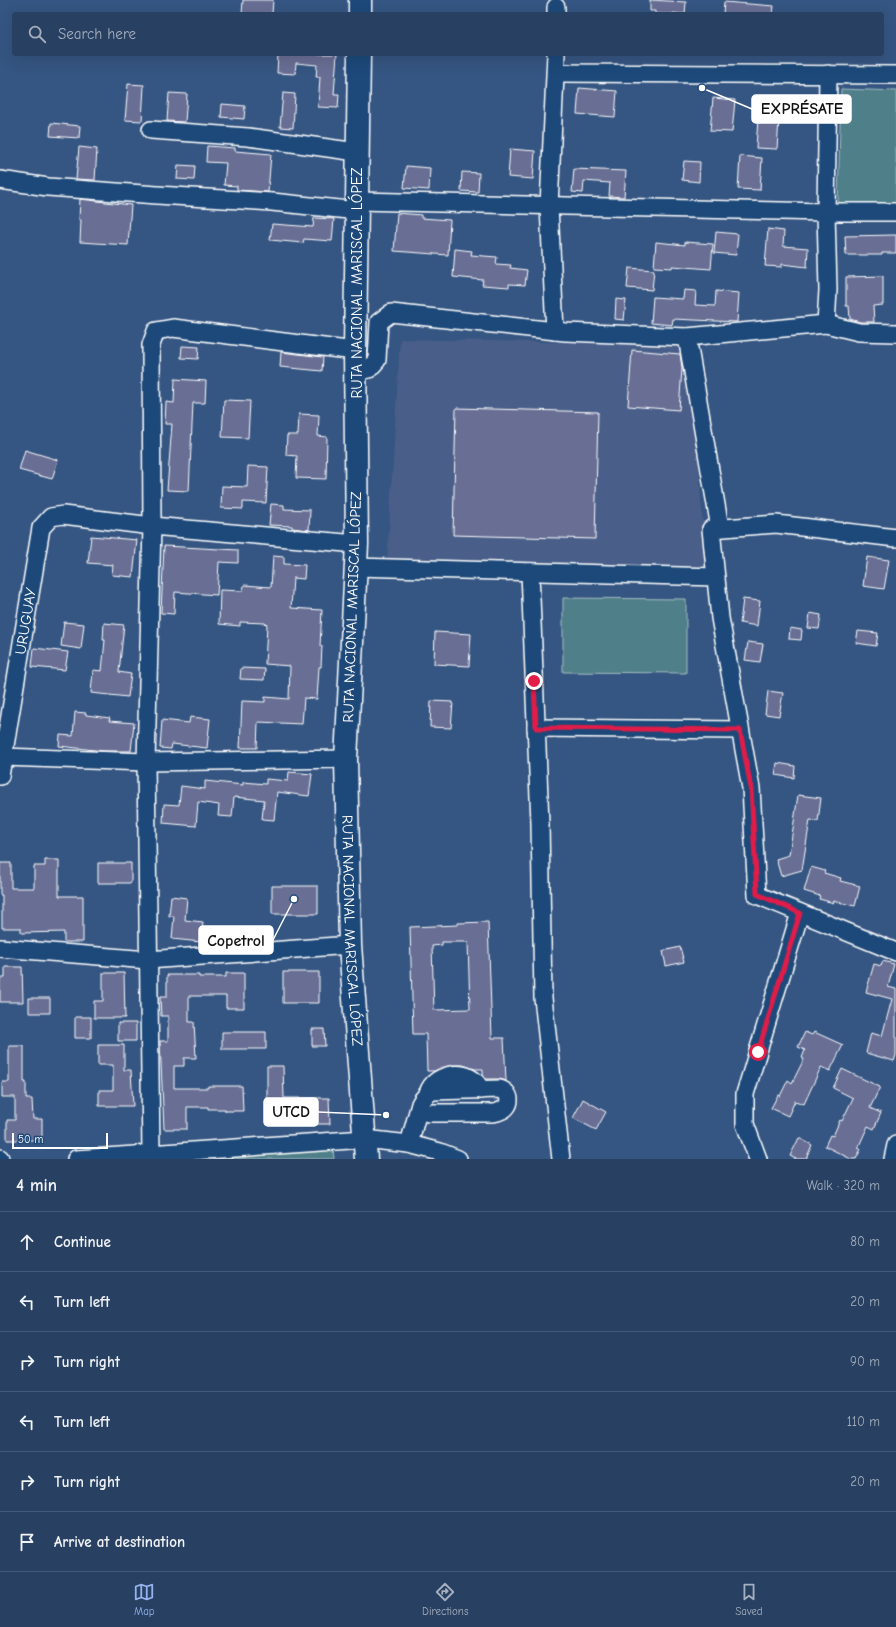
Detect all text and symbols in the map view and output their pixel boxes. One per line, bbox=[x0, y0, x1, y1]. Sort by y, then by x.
search box bbox=[12, 12, 884, 56]
icon: search bbox=[26, 23, 48, 45]
text: Search here bbox=[58, 25, 136, 43]
callout: EXPRÉSATE bbox=[752, 95, 851, 123]
text: EXPRÉSATE bbox=[761, 99, 844, 118]
street label: RUTA NACIONAL MARISCAL LÓPEZ bbox=[347, 167, 366, 399]
street label: RUTA NACIONAL MARISCAL LÓPEZ bbox=[338, 491, 365, 723]
street label: URUGUAY bbox=[11, 586, 40, 656]
route end bbox=[525, 672, 543, 690]
street label: RUTA NACIONAL MARISCAL LÓPEZ bbox=[338, 815, 367, 1047]
callout: Copetrol bbox=[199, 926, 273, 954]
text: Copetrol bbox=[207, 932, 265, 950]
route start bbox=[749, 1043, 767, 1061]
callout: UTCD bbox=[264, 1098, 318, 1126]
text: UTCD bbox=[272, 1103, 310, 1121]
scale bar bbox=[12, 1131, 108, 1150]
text: 50 m bbox=[18, 1133, 43, 1146]
text: 4 min bbox=[16, 1176, 57, 1195]
text: Walk · 320 m bbox=[806, 1178, 880, 1193]
icon: ahead bbox=[16, 1231, 38, 1253]
text: Continue bbox=[54, 1233, 111, 1251]
text: 80 m bbox=[850, 1234, 880, 1249]
icon: left bbox=[16, 1291, 38, 1313]
text: Turn left bbox=[54, 1293, 110, 1311]
text: 20 m bbox=[850, 1294, 880, 1309]
icon: right bbox=[16, 1351, 38, 1373]
text: Turn right bbox=[54, 1353, 120, 1371]
text: 90 m bbox=[850, 1354, 880, 1369]
icon: left bbox=[16, 1411, 38, 1433]
text: Turn left bbox=[54, 1413, 110, 1431]
text: 110 m bbox=[847, 1414, 880, 1429]
icon: right bbox=[16, 1471, 38, 1493]
text: Turn right bbox=[54, 1473, 120, 1491]
text: 20 m bbox=[850, 1474, 880, 1489]
icon: arrive bbox=[16, 1531, 38, 1553]
text: Arrive at destination bbox=[54, 1533, 185, 1551]
tab: Map bbox=[133, 1581, 155, 1618]
tab: Directions bbox=[422, 1581, 469, 1618]
tab: Saved bbox=[735, 1581, 763, 1618]

